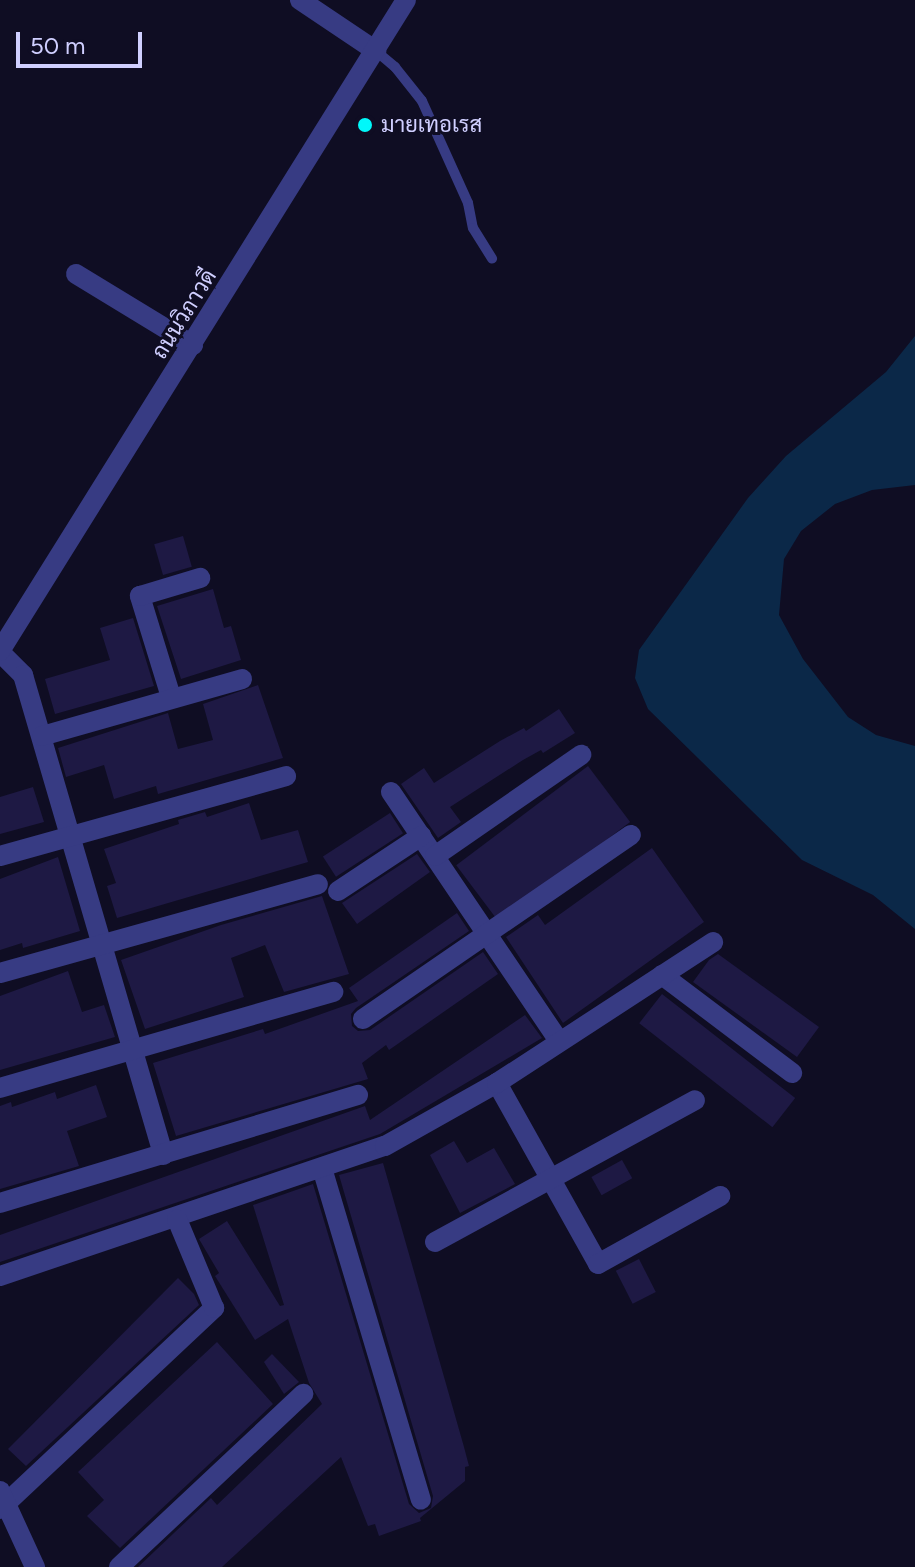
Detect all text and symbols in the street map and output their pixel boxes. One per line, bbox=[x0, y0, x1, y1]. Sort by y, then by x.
scale bar bbox=[20, 16, 146, 66]
text: 50 m bbox=[30, 31, 86, 60]
place label: มายเทอเรส bbox=[381, 112, 482, 138]
marker: มายเทอเรส bbox=[356, 116, 374, 134]
street label: ถนนวิภาวดี bbox=[146, 264, 222, 364]

